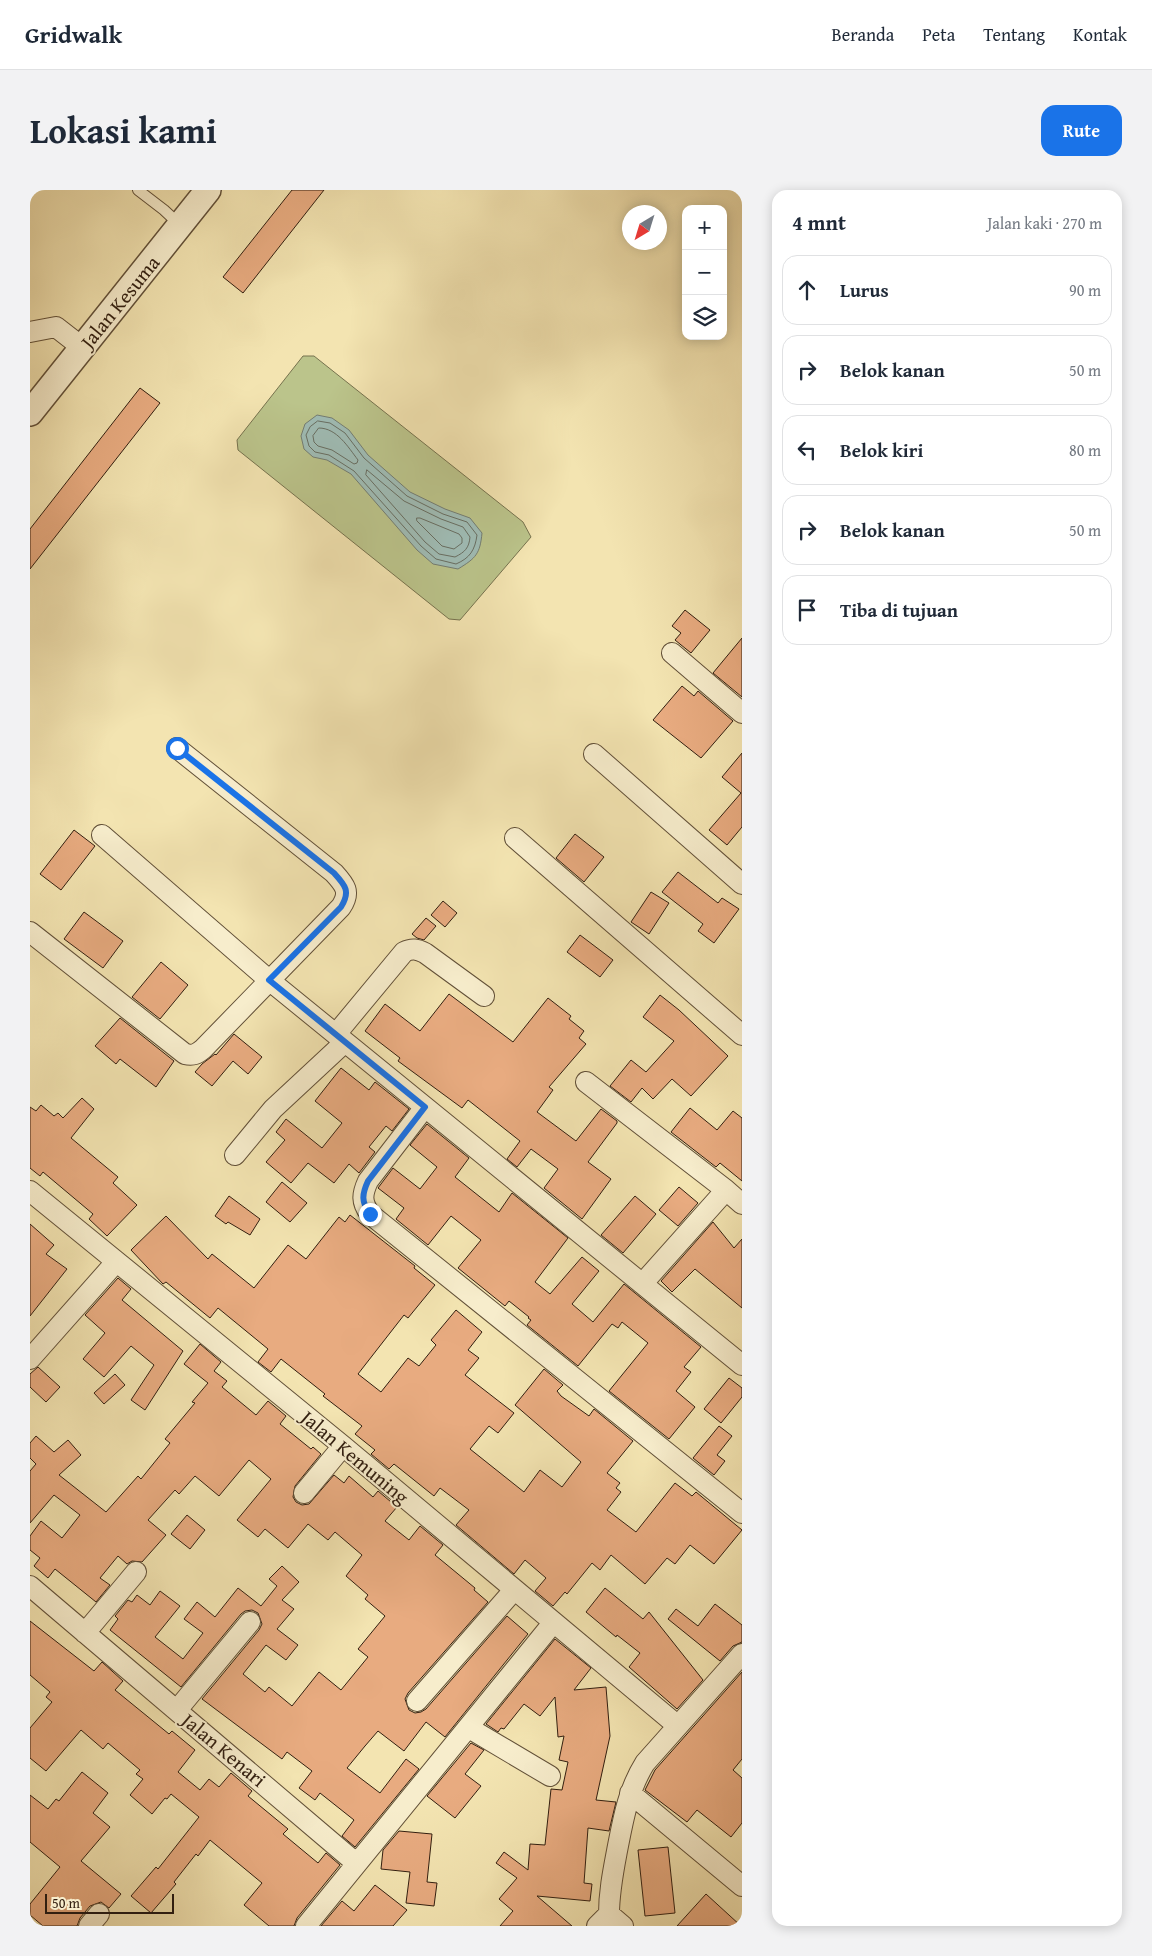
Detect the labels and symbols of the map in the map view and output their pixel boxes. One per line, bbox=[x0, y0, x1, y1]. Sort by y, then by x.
north arrow bbox=[622, 205, 667, 250]
street label: Jalan Kesuma bbox=[71, 249, 167, 357]
route start bbox=[166, 737, 189, 760]
route end bbox=[359, 1203, 382, 1226]
street label: Jalan Kemuning bbox=[293, 1401, 416, 1510]
street label: Jalan Kenari bbox=[174, 1704, 273, 1794]
scale bar bbox=[45, 1891, 174, 1914]

